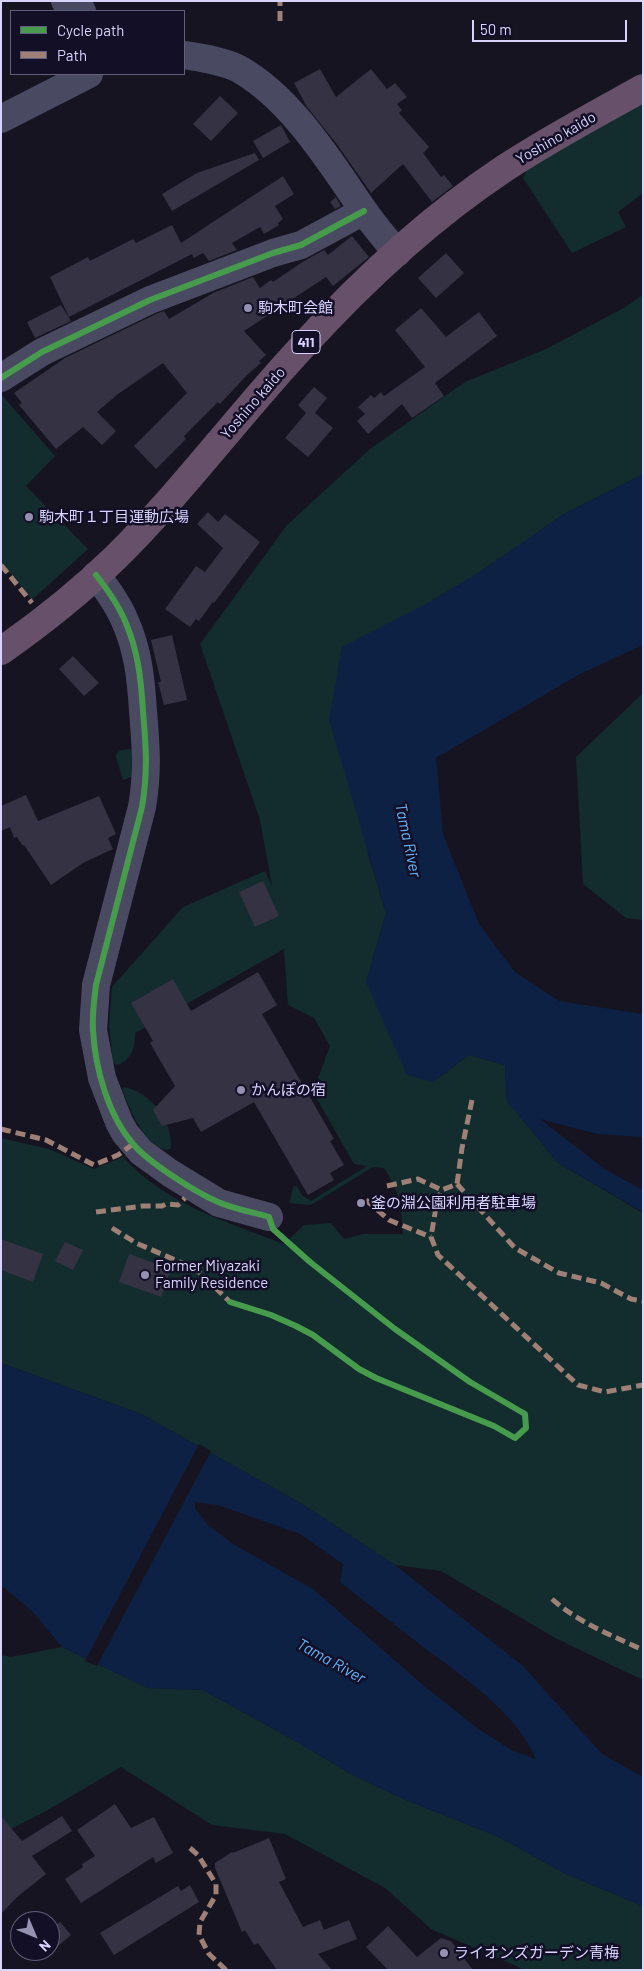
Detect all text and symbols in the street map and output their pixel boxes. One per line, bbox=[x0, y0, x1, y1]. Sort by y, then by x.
legend bbox=[10, 10, 185, 75]
scale bar bbox=[474, 10, 629, 42]
text: 50 m bbox=[480, 20, 512, 38]
text: Cycle path bbox=[57, 21, 124, 39]
text: Path bbox=[57, 46, 87, 64]
street label: Yoshino kaido bbox=[513, 108, 599, 168]
place label: 駒木町会館 bbox=[258, 299, 333, 317]
marker: 駒木町会館 bbox=[242, 302, 254, 314]
road number: 411 bbox=[292, 331, 320, 354]
street label: Yoshino kaido bbox=[217, 363, 289, 443]
place label: 駒木町１丁目運動広場 bbox=[39, 508, 189, 526]
marker: 駒木町１丁目運動広場 bbox=[23, 511, 35, 523]
water label: Tama River bbox=[391, 801, 425, 879]
place label: かんぽの宿 bbox=[251, 1081, 326, 1099]
marker: かんぽの宿 bbox=[235, 1084, 247, 1096]
place label: 釜の淵公園利用者駐車場 bbox=[371, 1194, 536, 1212]
marker: 釜の淵公園利用者駐車場 bbox=[355, 1197, 367, 1209]
place label: Former Miyazaki Family Residence bbox=[155, 1257, 268, 1292]
marker: Former Miyazaki Family Residence bbox=[139, 1269, 151, 1281]
water label: Tama River bbox=[293, 1634, 369, 1688]
north arrow bbox=[10, 1911, 60, 1961]
text: N bbox=[36, 1937, 55, 1956]
place label: ライオンズガーデン青梅 bbox=[454, 1944, 619, 1962]
marker: ライオンズガーデン青梅 bbox=[438, 1947, 450, 1959]

